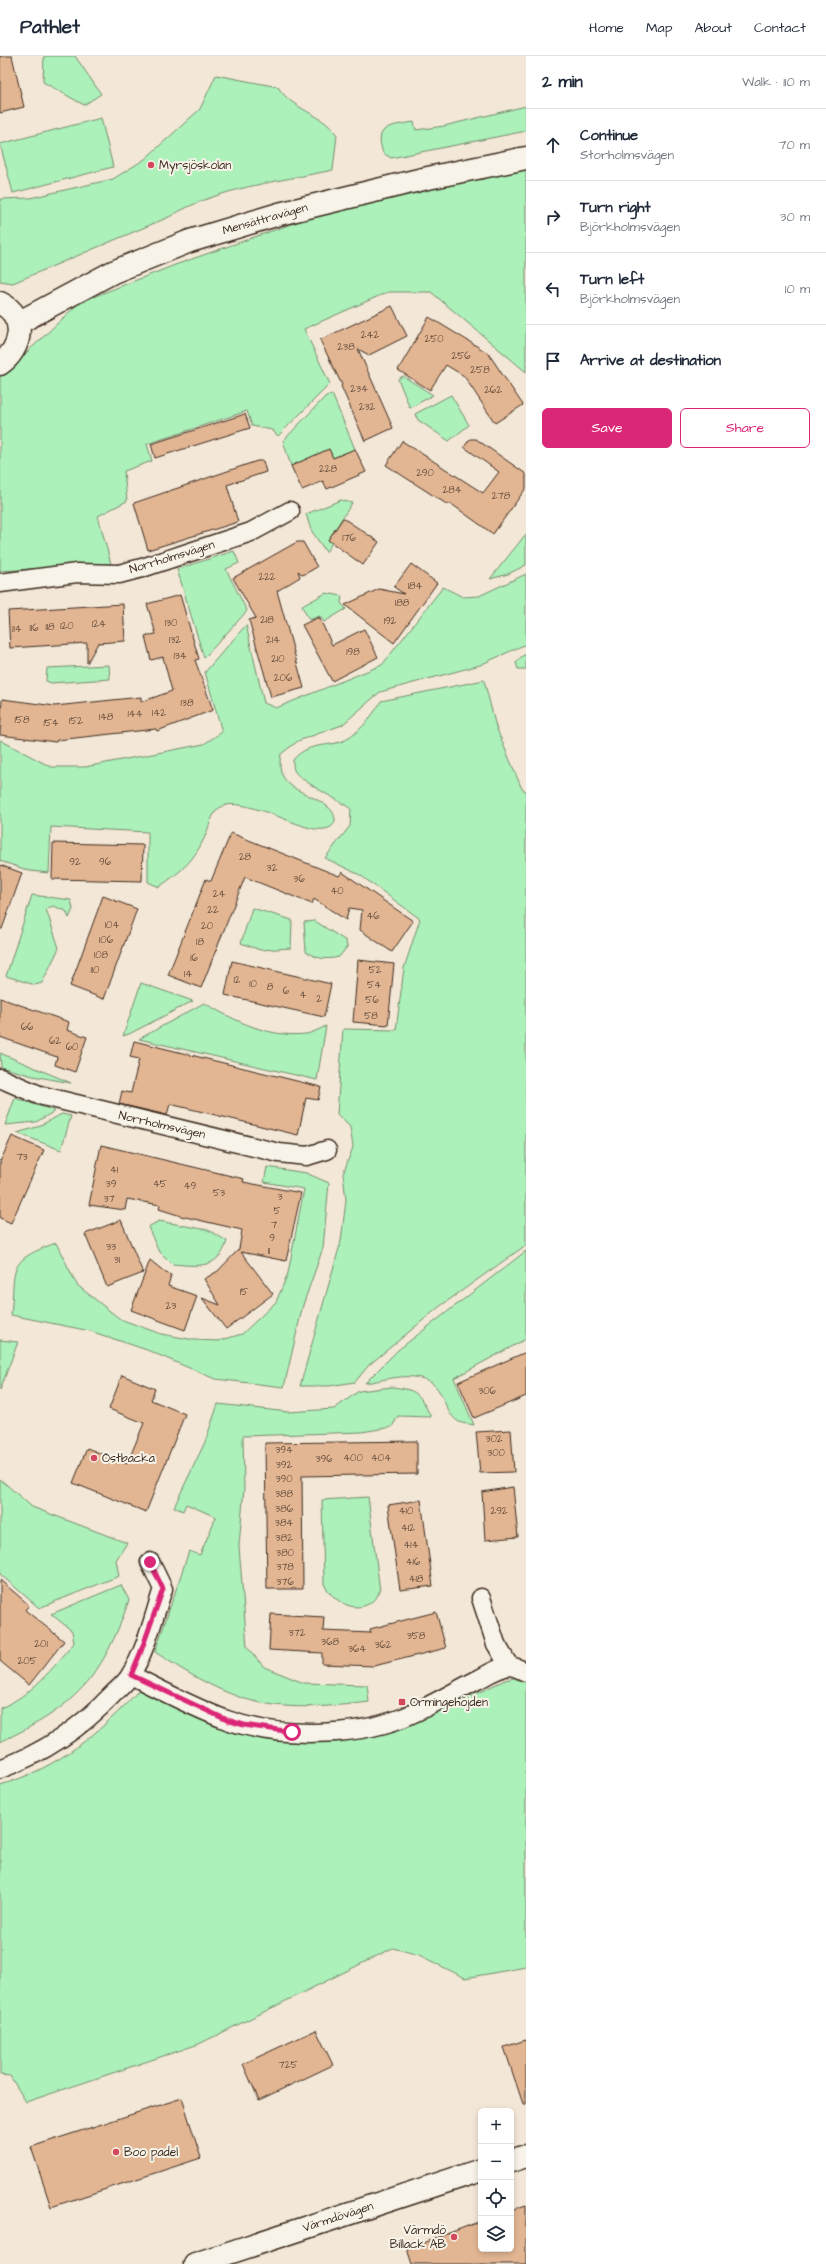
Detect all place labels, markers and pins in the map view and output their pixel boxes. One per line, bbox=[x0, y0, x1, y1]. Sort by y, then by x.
place label: Myrsjöskolan bbox=[159, 157, 231, 175]
marker: Myrsjöskolan bbox=[146, 160, 156, 170]
place label: Östbacka bbox=[102, 1450, 155, 1467]
marker: Östbacka bbox=[89, 1453, 99, 1463]
place label: Ormingehöjden bbox=[410, 1694, 488, 1712]
marker: Ormingehöjden bbox=[397, 1697, 407, 1707]
place label: Boo padel bbox=[124, 2144, 178, 2161]
marker: Boo padel bbox=[111, 2147, 121, 2157]
place label: Värmdö Billack AB bbox=[390, 2222, 446, 2253]
marker: Värmdö Billack AB bbox=[449, 2232, 459, 2242]

